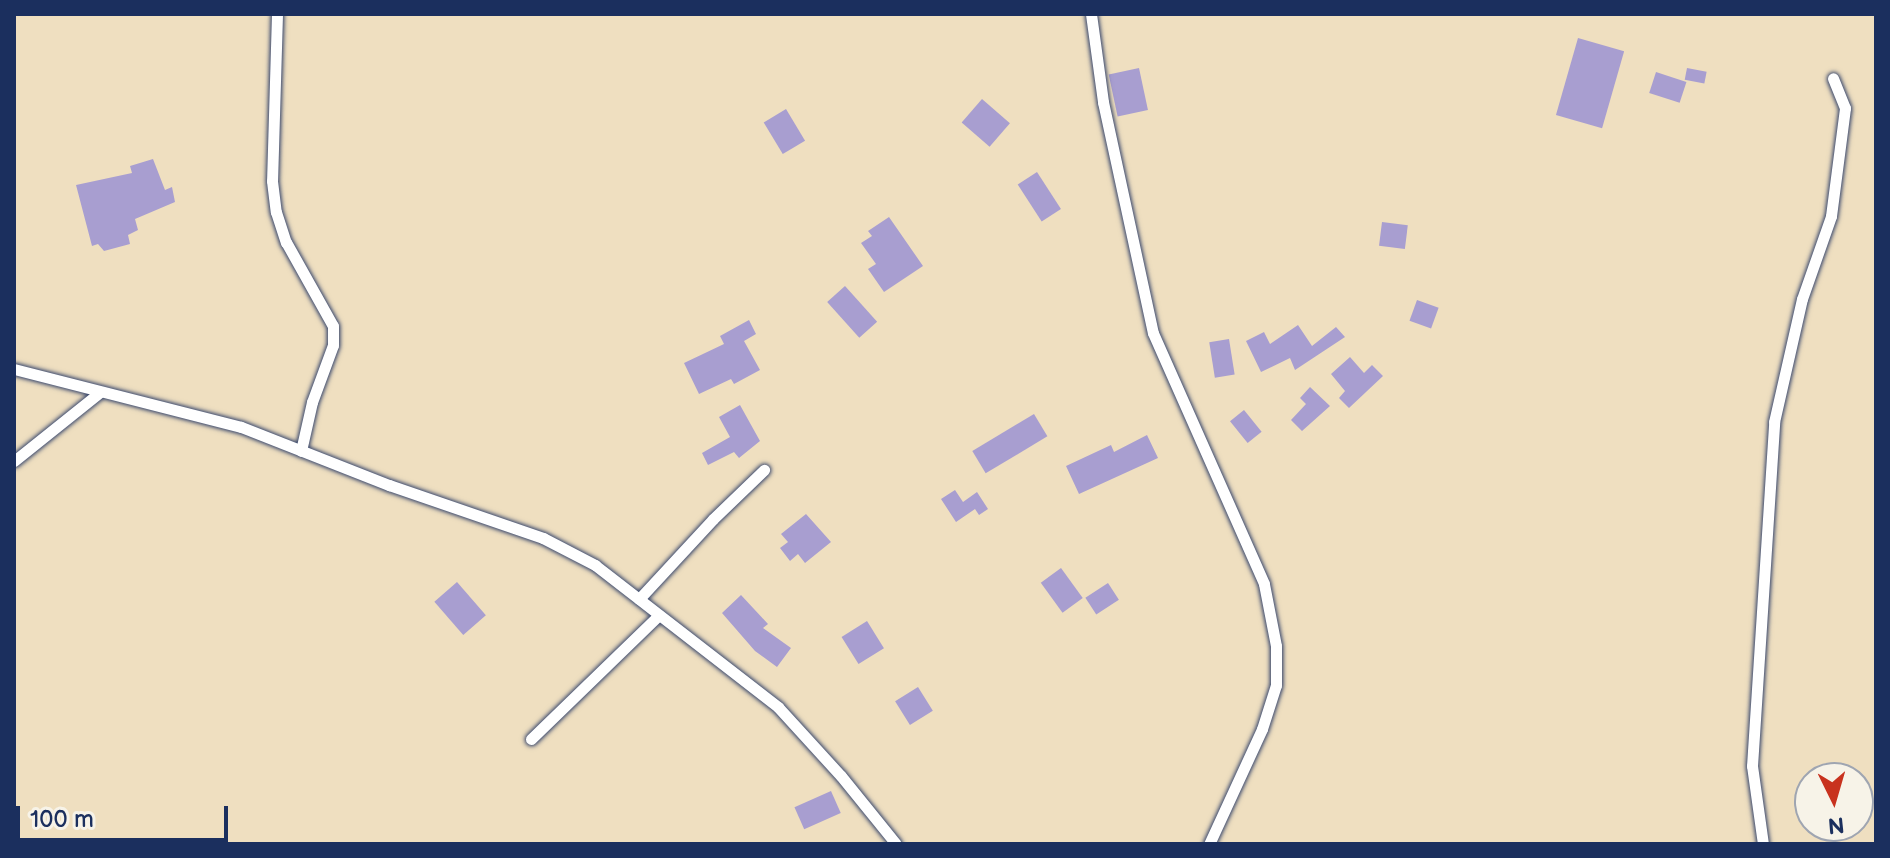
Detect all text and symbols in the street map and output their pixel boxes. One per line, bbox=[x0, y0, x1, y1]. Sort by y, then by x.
north arrow bbox=[1794, 762, 1874, 842]
scale bar bbox=[20, 790, 232, 840]
text: 100 m bbox=[30, 805, 94, 834]
text: N bbox=[1827, 810, 1845, 839]

